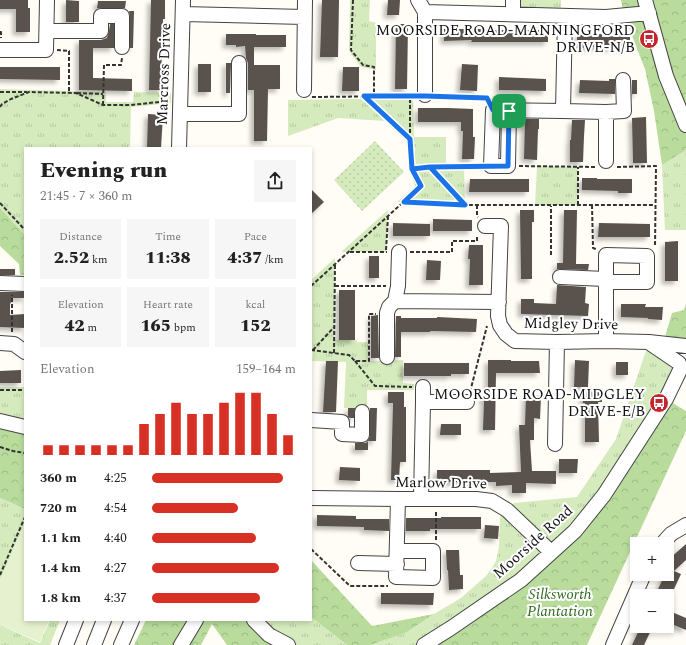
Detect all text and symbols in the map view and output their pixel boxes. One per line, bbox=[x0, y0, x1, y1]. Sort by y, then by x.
place label: MOORSIDE ROAD-MANNINGFORD DRIVE-N/B bbox=[376, 19, 635, 59]
street label: Marcross Drive bbox=[151, 23, 177, 125]
bus stop icon: MOORSIDE ROAD-MANNINGFORD DRIVE-N/B bbox=[638, 28, 660, 50]
pin bbox=[492, 94, 526, 128]
icon: arrive bbox=[498, 100, 520, 122]
text: Evening run bbox=[40, 154, 167, 187]
button: share bbox=[254, 160, 296, 202]
text: 21:45 · 7 × 360 m bbox=[40, 186, 132, 206]
text: Distance bbox=[59, 228, 102, 245]
text: Time bbox=[155, 228, 181, 245]
text: Pace bbox=[244, 228, 267, 245]
text: 2.52 bbox=[54, 245, 89, 271]
text: 11:38 bbox=[145, 245, 191, 271]
text: 4:37 bbox=[227, 245, 262, 271]
text: km bbox=[89, 251, 108, 268]
text: /km bbox=[262, 251, 284, 268]
text: Elevation bbox=[58, 296, 104, 313]
text: Heart rate bbox=[143, 296, 193, 313]
text: kcal bbox=[245, 296, 265, 313]
street label: Midgley Drive bbox=[523, 312, 619, 336]
text: 42 bbox=[64, 313, 85, 339]
text: 165 bbox=[140, 313, 171, 339]
text: 152 bbox=[240, 313, 271, 339]
text: m bbox=[85, 319, 97, 336]
text: bpm bbox=[171, 319, 196, 336]
text: Elevation bbox=[40, 359, 94, 379]
text: 159–164 m bbox=[236, 359, 296, 379]
place label: MOORSIDE ROAD-MIDGLEY DRIVE-E/B bbox=[434, 383, 645, 423]
bus stop icon: MOORSIDE ROAD-MIDGLEY DRIVE-E/B bbox=[648, 392, 670, 414]
text: 360 m bbox=[40, 468, 77, 488]
text: 4:25 bbox=[104, 468, 127, 488]
street label: Marlow Drive bbox=[395, 471, 487, 495]
text: 720 m bbox=[40, 498, 77, 518]
text: 4:54 bbox=[104, 498, 127, 518]
street label: Moorside Road bbox=[488, 500, 578, 584]
text: 1.1 km bbox=[40, 528, 81, 548]
text: 4:40 bbox=[104, 528, 127, 548]
map controls bbox=[630, 537, 674, 633]
button: + bbox=[630, 537, 674, 581]
text: 1.4 km bbox=[40, 558, 81, 578]
text: 4:27 bbox=[104, 558, 127, 578]
park label: Silksworth Plantation bbox=[527, 583, 593, 623]
text: 1.8 km bbox=[40, 588, 81, 608]
text: 4:37 bbox=[104, 588, 127, 608]
button: − bbox=[630, 589, 674, 633]

